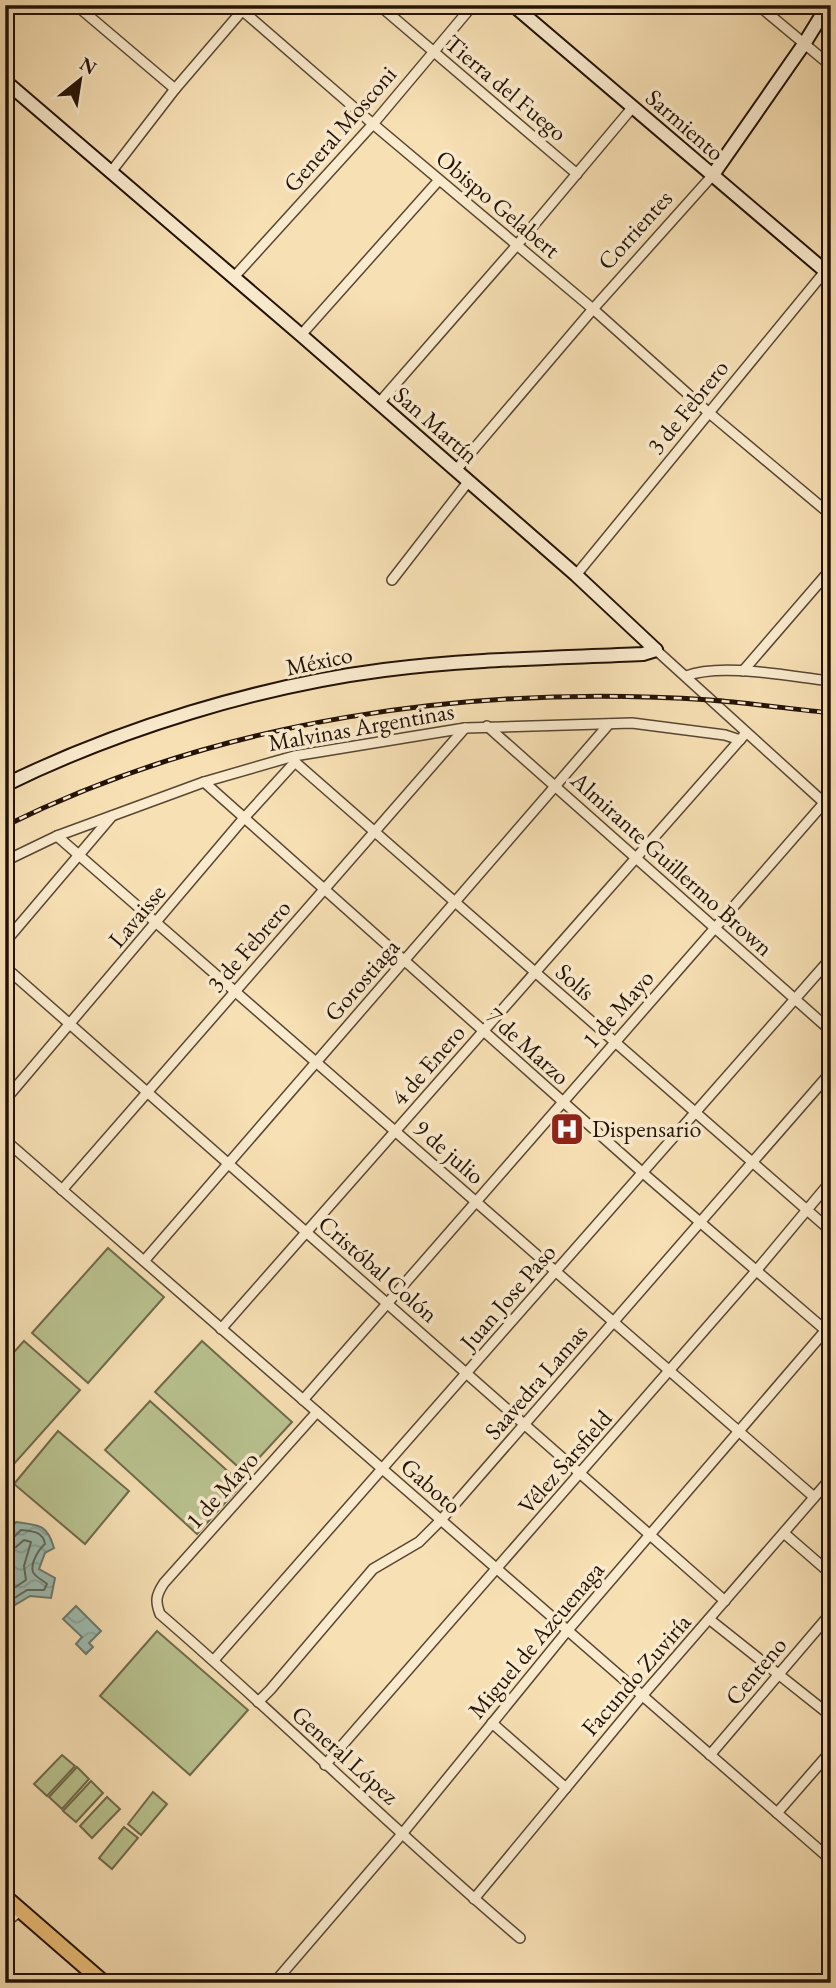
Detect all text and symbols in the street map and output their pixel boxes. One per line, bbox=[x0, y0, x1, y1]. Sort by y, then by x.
street label: Tierra del Fuego bbox=[439, 27, 574, 148]
north arrow bbox=[46, 46, 116, 116]
text: N bbox=[75, 51, 102, 81]
street label: General Mosconi bbox=[276, 59, 403, 198]
street label: Sarmiento bbox=[639, 82, 731, 167]
street label: Obispo Gelabert bbox=[430, 143, 567, 265]
street label: Corrientes bbox=[590, 183, 679, 276]
street label: 3 de Febrero bbox=[640, 353, 735, 460]
street label: San Martín bbox=[387, 379, 486, 470]
street label: México bbox=[283, 638, 355, 683]
street label: Malvinas Argentinas bbox=[266, 695, 456, 758]
street label: Almirante Guillermo Brown bbox=[564, 764, 780, 963]
street label: Lavaisse bbox=[101, 878, 172, 954]
street label: 3 de Febrero bbox=[200, 893, 298, 999]
street label: Gorostiaga bbox=[317, 931, 406, 1028]
street label: Solís bbox=[549, 956, 601, 1007]
street label: 1 de Mayo bbox=[575, 963, 661, 1055]
street label: 7 de Marzo bbox=[480, 1000, 577, 1091]
street label: 4 de Enero bbox=[384, 1017, 472, 1112]
hospital icon: Dispensario bbox=[548, 1110, 586, 1148]
street label: 9 de julio bbox=[407, 1112, 491, 1191]
place label: Dispensario bbox=[592, 1113, 701, 1144]
street label: Cristóbal Colón bbox=[312, 1208, 445, 1329]
street label: Juan Jose Paso bbox=[452, 1237, 562, 1358]
street label: Saavedra Lamas bbox=[477, 1318, 594, 1446]
street label: Vélez Sarsfield bbox=[511, 1402, 619, 1520]
street label: 1 de Mayo bbox=[178, 1444, 265, 1535]
street label: Gaboto bbox=[394, 1451, 468, 1521]
street label: Miguel de Azcuenaga bbox=[461, 1554, 611, 1725]
street label: Facundo Zuviría bbox=[574, 1607, 697, 1742]
street label: Centeno bbox=[718, 1630, 793, 1711]
street label: General López bbox=[285, 1698, 405, 1811]

